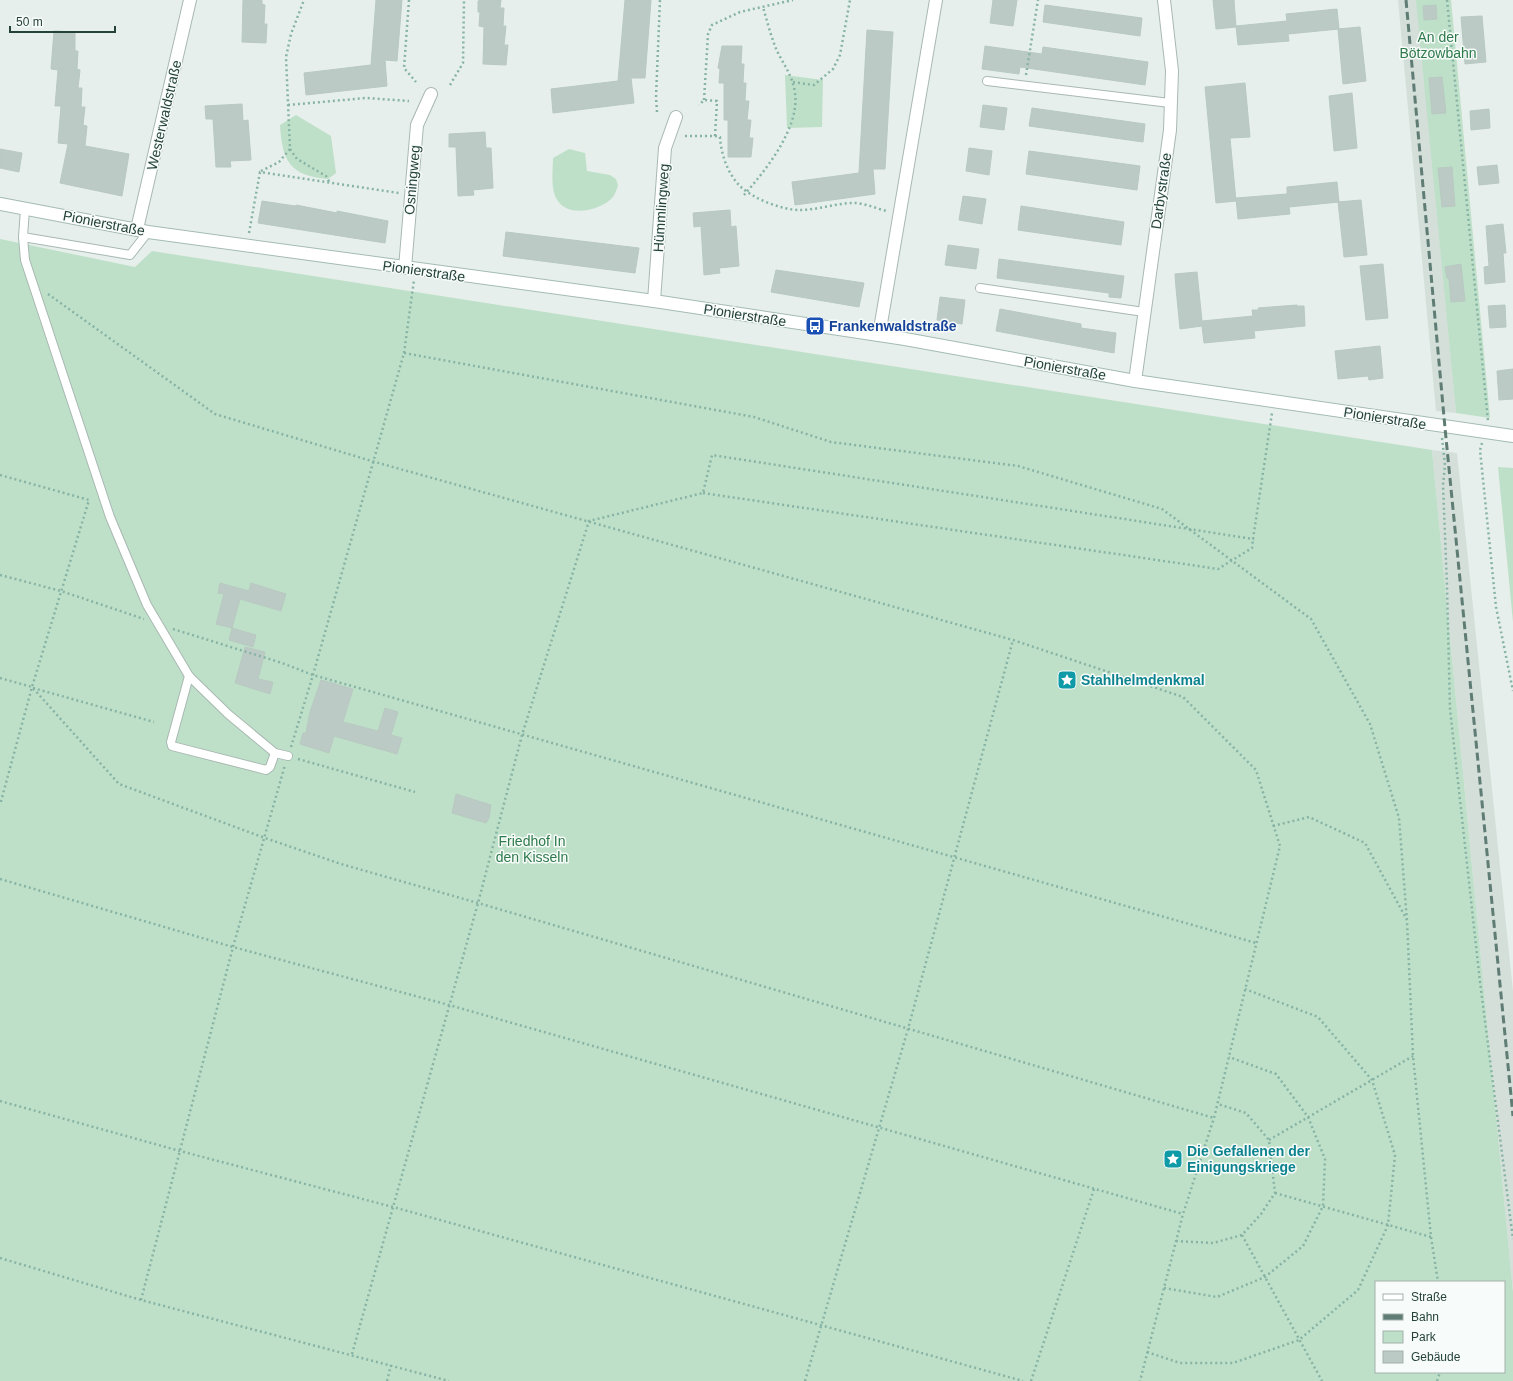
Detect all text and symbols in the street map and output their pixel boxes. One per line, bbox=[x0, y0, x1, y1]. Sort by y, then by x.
scale bar bbox=[10, 8, 115, 34]
text: 50 m bbox=[16, 15, 43, 29]
park label: An der Bötzowbahn bbox=[1399, 29, 1477, 61]
street label: Westerwaldstraße bbox=[144, 58, 185, 172]
street label: Osningweg bbox=[401, 144, 423, 216]
street label: Darbystraße bbox=[1148, 152, 1174, 230]
street label: Hümmlingweg bbox=[650, 163, 672, 253]
street label: Pionierstraße bbox=[62, 207, 147, 239]
street label: Pionierstraße bbox=[382, 257, 467, 285]
street label: Pionierstraße bbox=[703, 301, 788, 329]
bus stop icon: Frankenwaldstraße bbox=[804, 315, 826, 337]
place label: Frankenwaldstraße bbox=[829, 318, 957, 334]
street label: Pionierstraße bbox=[1023, 353, 1108, 383]
street label: Pionierstraße bbox=[1343, 404, 1428, 432]
place icon: Stahlhelmdenkmal bbox=[1056, 669, 1078, 691]
place label: Stahlhelmdenkmal bbox=[1081, 672, 1205, 688]
park label: Friedhof In den Kisseln bbox=[496, 833, 568, 865]
place label: Die Gefallenen der Einigungskriege bbox=[1187, 1143, 1310, 1175]
place icon: Die Gefallenen der Einigungskriege bbox=[1162, 1148, 1184, 1170]
legend bbox=[1375, 1281, 1505, 1373]
text: Straße bbox=[1411, 1290, 1447, 1304]
text: Bahn bbox=[1411, 1310, 1439, 1324]
text: Park bbox=[1411, 1330, 1437, 1344]
text: Gebäude bbox=[1411, 1350, 1461, 1364]

